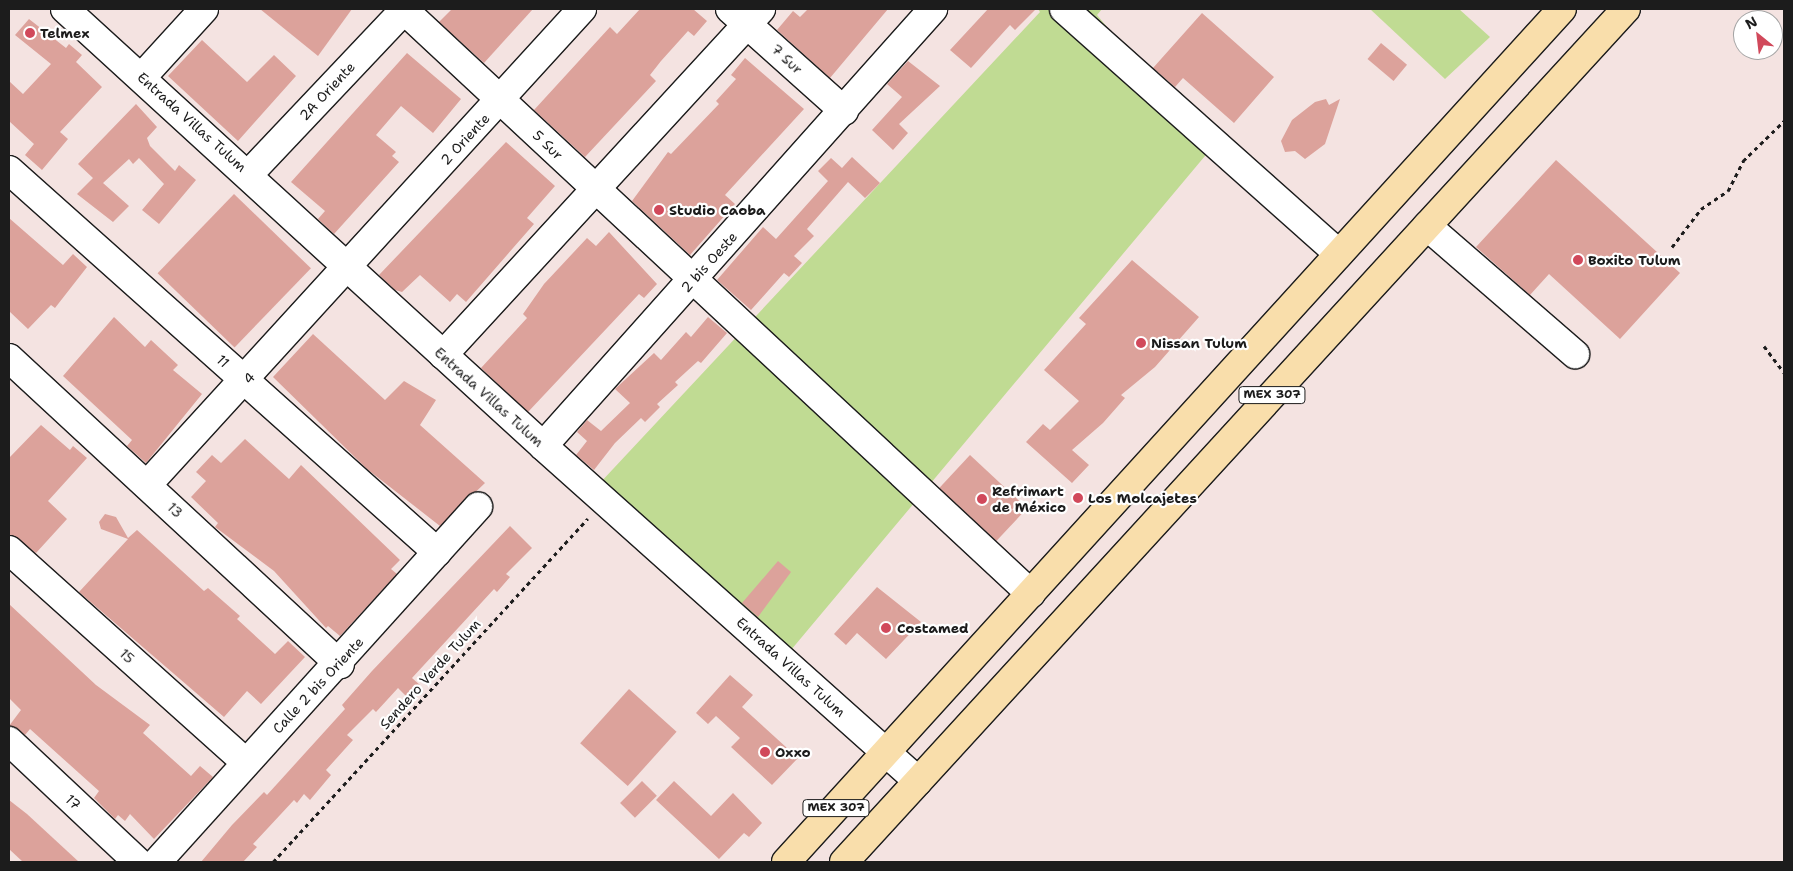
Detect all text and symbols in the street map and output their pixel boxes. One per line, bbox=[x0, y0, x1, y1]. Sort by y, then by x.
north arrow bbox=[1733, 10, 1783, 60]
text: N bbox=[1742, 12, 1760, 33]
place label: Telmex bbox=[40, 25, 89, 41]
marker: Telmex bbox=[24, 27, 36, 39]
street label: 7 Sur bbox=[768, 40, 806, 78]
street label: 2A Oriente bbox=[296, 58, 358, 124]
street label: Entrada Villas Tulum bbox=[134, 69, 250, 175]
street label: 2 Oriente bbox=[437, 110, 493, 168]
street label: 5 Sur bbox=[529, 127, 567, 163]
place label: Studio Caoba bbox=[669, 202, 766, 218]
marker: Studio Caoba bbox=[653, 204, 665, 216]
street label: 2 bis Oeste bbox=[677, 228, 741, 296]
place label: Boxito Tulum bbox=[1588, 252, 1681, 268]
marker: Boxito Tulum bbox=[1572, 254, 1584, 266]
place label: Nissan Tulum bbox=[1151, 335, 1247, 351]
marker: Nissan Tulum bbox=[1135, 337, 1147, 349]
street label: Entrada Villas Tulum bbox=[431, 344, 547, 450]
street label: 11 bbox=[213, 351, 233, 371]
street label: 4 bbox=[239, 369, 259, 387]
road number: MEX 307 bbox=[1238, 386, 1306, 404]
place label: Refrimart de México bbox=[992, 483, 1066, 516]
place label: Los Molcajetes bbox=[1088, 490, 1197, 506]
marker: Los Molcajetes bbox=[1072, 492, 1084, 504]
marker: Refrimart de México bbox=[976, 493, 988, 505]
street label: 13 bbox=[164, 499, 186, 521]
street label: Entrada Villas Tulum bbox=[733, 614, 849, 720]
street label: Sendero Verde Tulum bbox=[376, 616, 484, 732]
place label: Costamed bbox=[897, 620, 969, 636]
marker: Costamed bbox=[879, 621, 893, 635]
street label: Calle 2 bis Oriente bbox=[269, 633, 367, 737]
street label: 15 bbox=[116, 645, 138, 667]
place label: Oxxo bbox=[775, 744, 811, 760]
marker: Oxxo bbox=[759, 746, 771, 758]
street label: 17 bbox=[62, 791, 84, 813]
road number: MEX 307 bbox=[802, 798, 870, 818]

